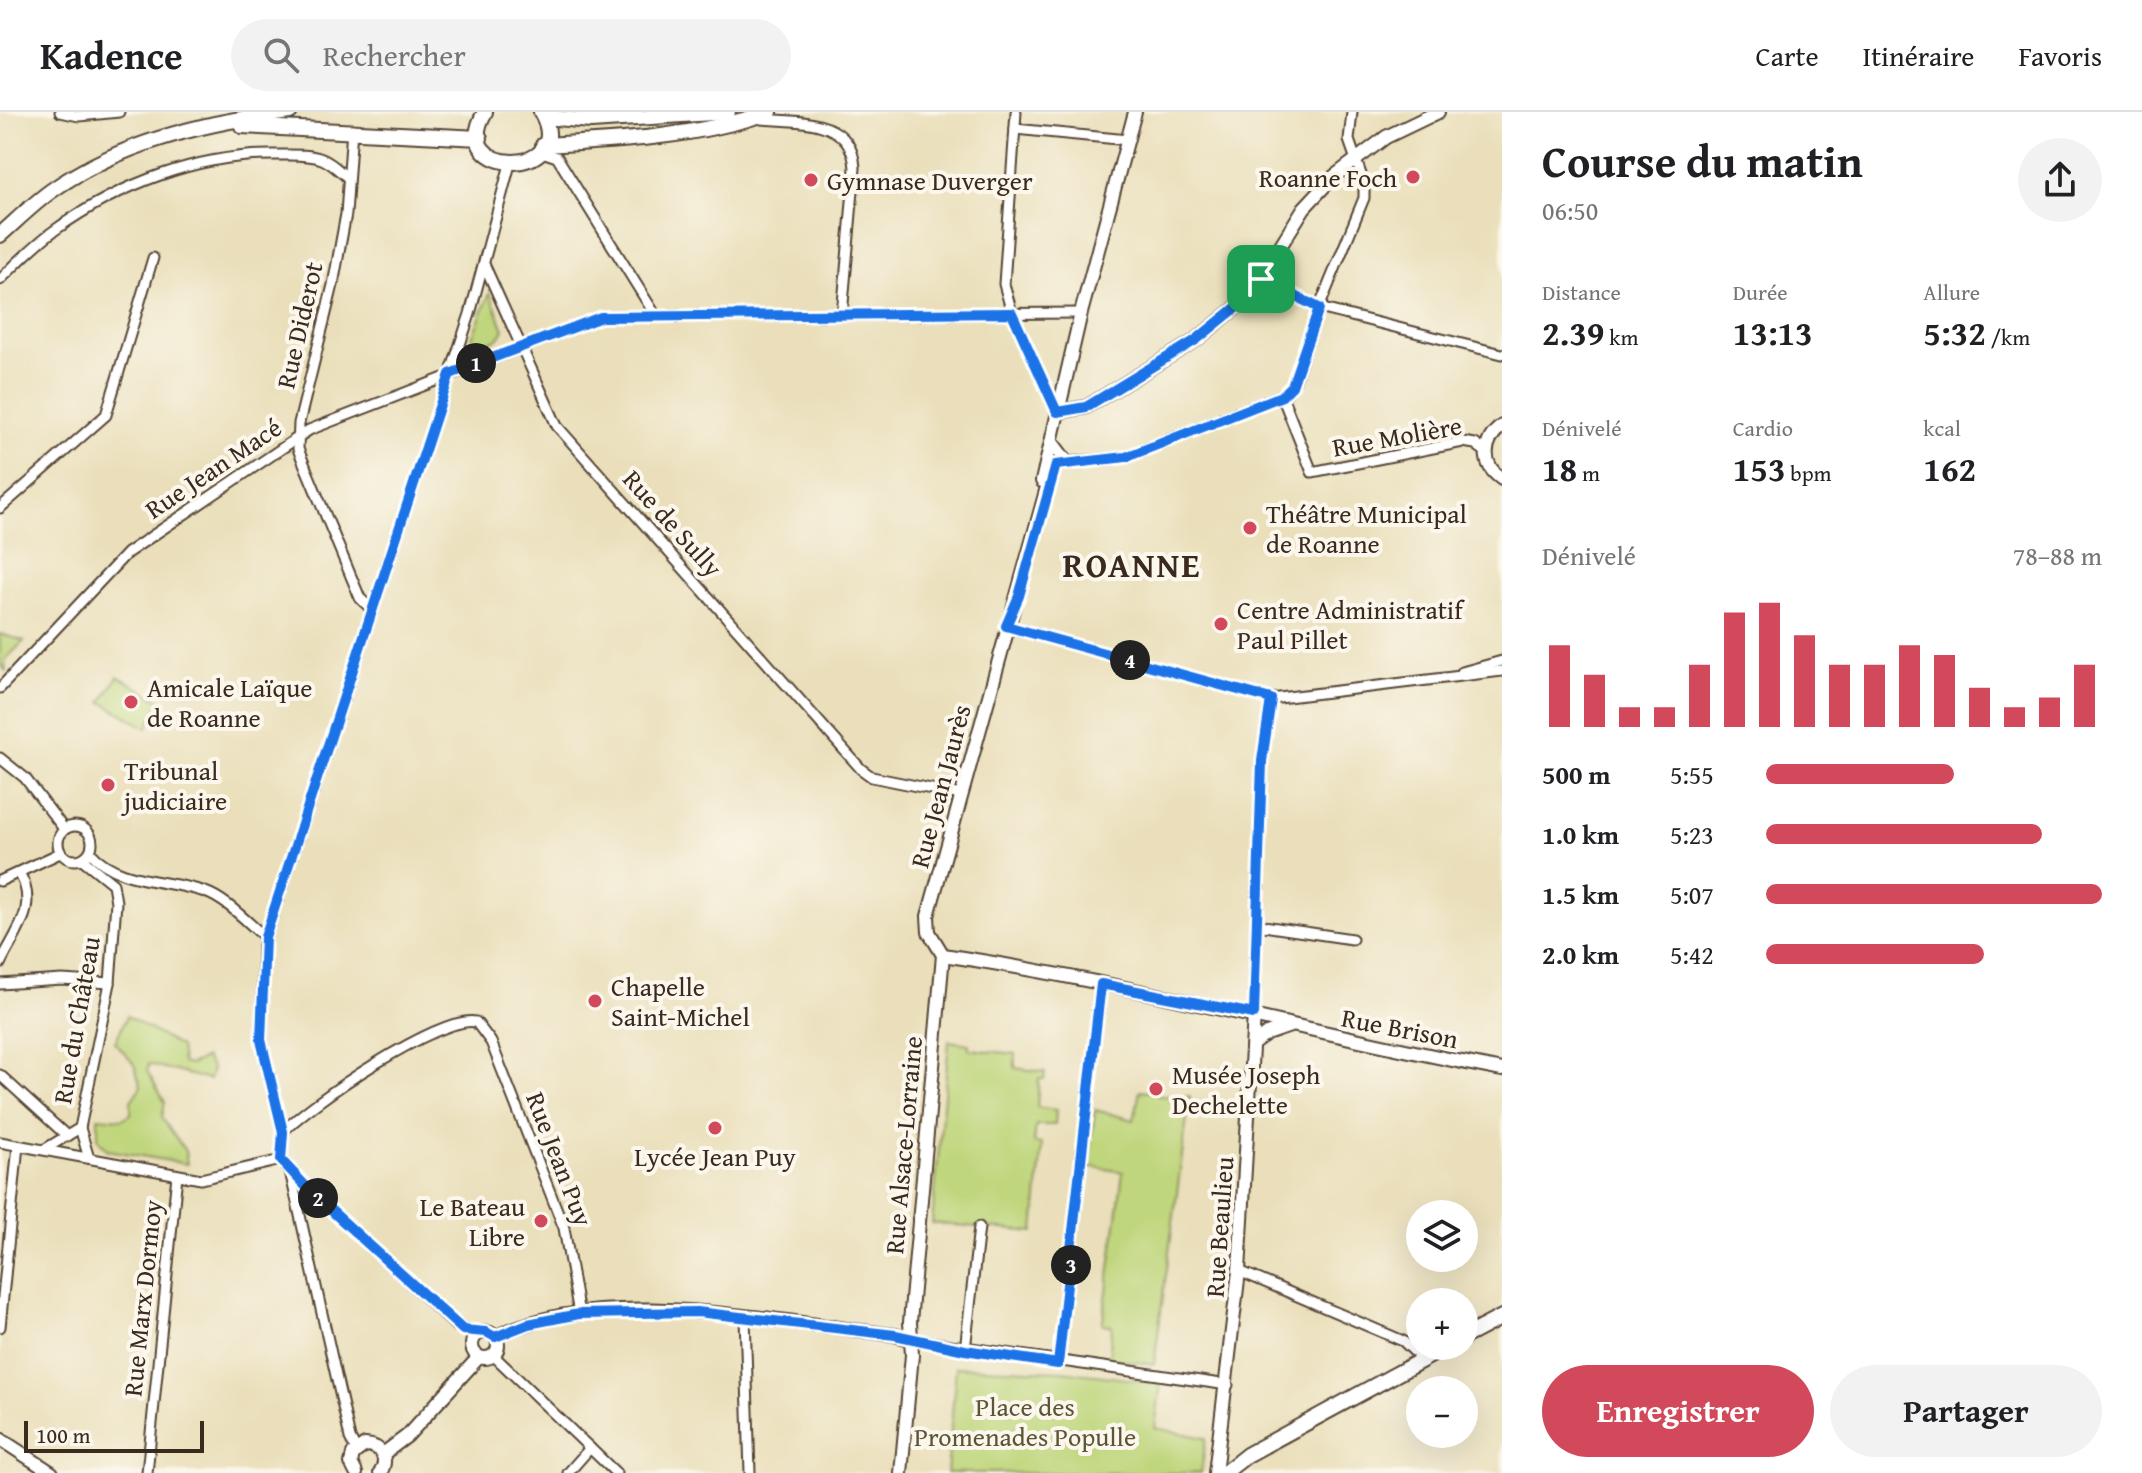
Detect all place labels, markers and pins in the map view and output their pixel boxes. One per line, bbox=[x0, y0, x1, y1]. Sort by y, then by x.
place label: Roanne Foch bbox=[1259, 158, 1397, 197]
place label: Gymnase Duverger bbox=[827, 161, 1033, 200]
marker: Roanne Foch bbox=[1404, 168, 1422, 186]
marker: Gymnase Duverger bbox=[802, 171, 820, 189]
pin bbox=[1227, 245, 1295, 313]
pin: 1 bbox=[456, 343, 496, 383]
place label: Théâtre Municipal de Roanne bbox=[1266, 494, 1467, 563]
marker: Théâtre Municipal de Roanne bbox=[1241, 519, 1259, 537]
place label: Centre Administratif Paul Pillet bbox=[1237, 590, 1465, 659]
marker: Centre Administratif Paul Pillet bbox=[1212, 615, 1230, 633]
pin: 4 bbox=[1110, 640, 1150, 680]
place label: Amicale Laïque de Roanne bbox=[147, 668, 313, 737]
marker: Amicale Laïque de Roanne bbox=[122, 693, 140, 711]
place label: Tribunal judiciaire bbox=[120, 751, 227, 820]
marker: Tribunal judiciaire bbox=[99, 776, 117, 794]
place label: Chapelle Saint-Michel bbox=[611, 967, 750, 1036]
marker: Chapelle Saint-Michel bbox=[586, 992, 604, 1010]
place label: Musée Joseph Dechelette bbox=[1172, 1055, 1321, 1124]
marker: Musée Joseph Dechelette bbox=[1147, 1080, 1165, 1098]
marker: Lycée Jean Puy bbox=[706, 1119, 724, 1137]
place label: Lycée Jean Puy bbox=[634, 1137, 796, 1176]
pin: 2 bbox=[298, 1178, 338, 1218]
place label: Le Bateau Libre bbox=[420, 1187, 525, 1256]
marker: Le Bateau Libre bbox=[532, 1212, 550, 1230]
pin: 3 bbox=[1051, 1245, 1091, 1285]

